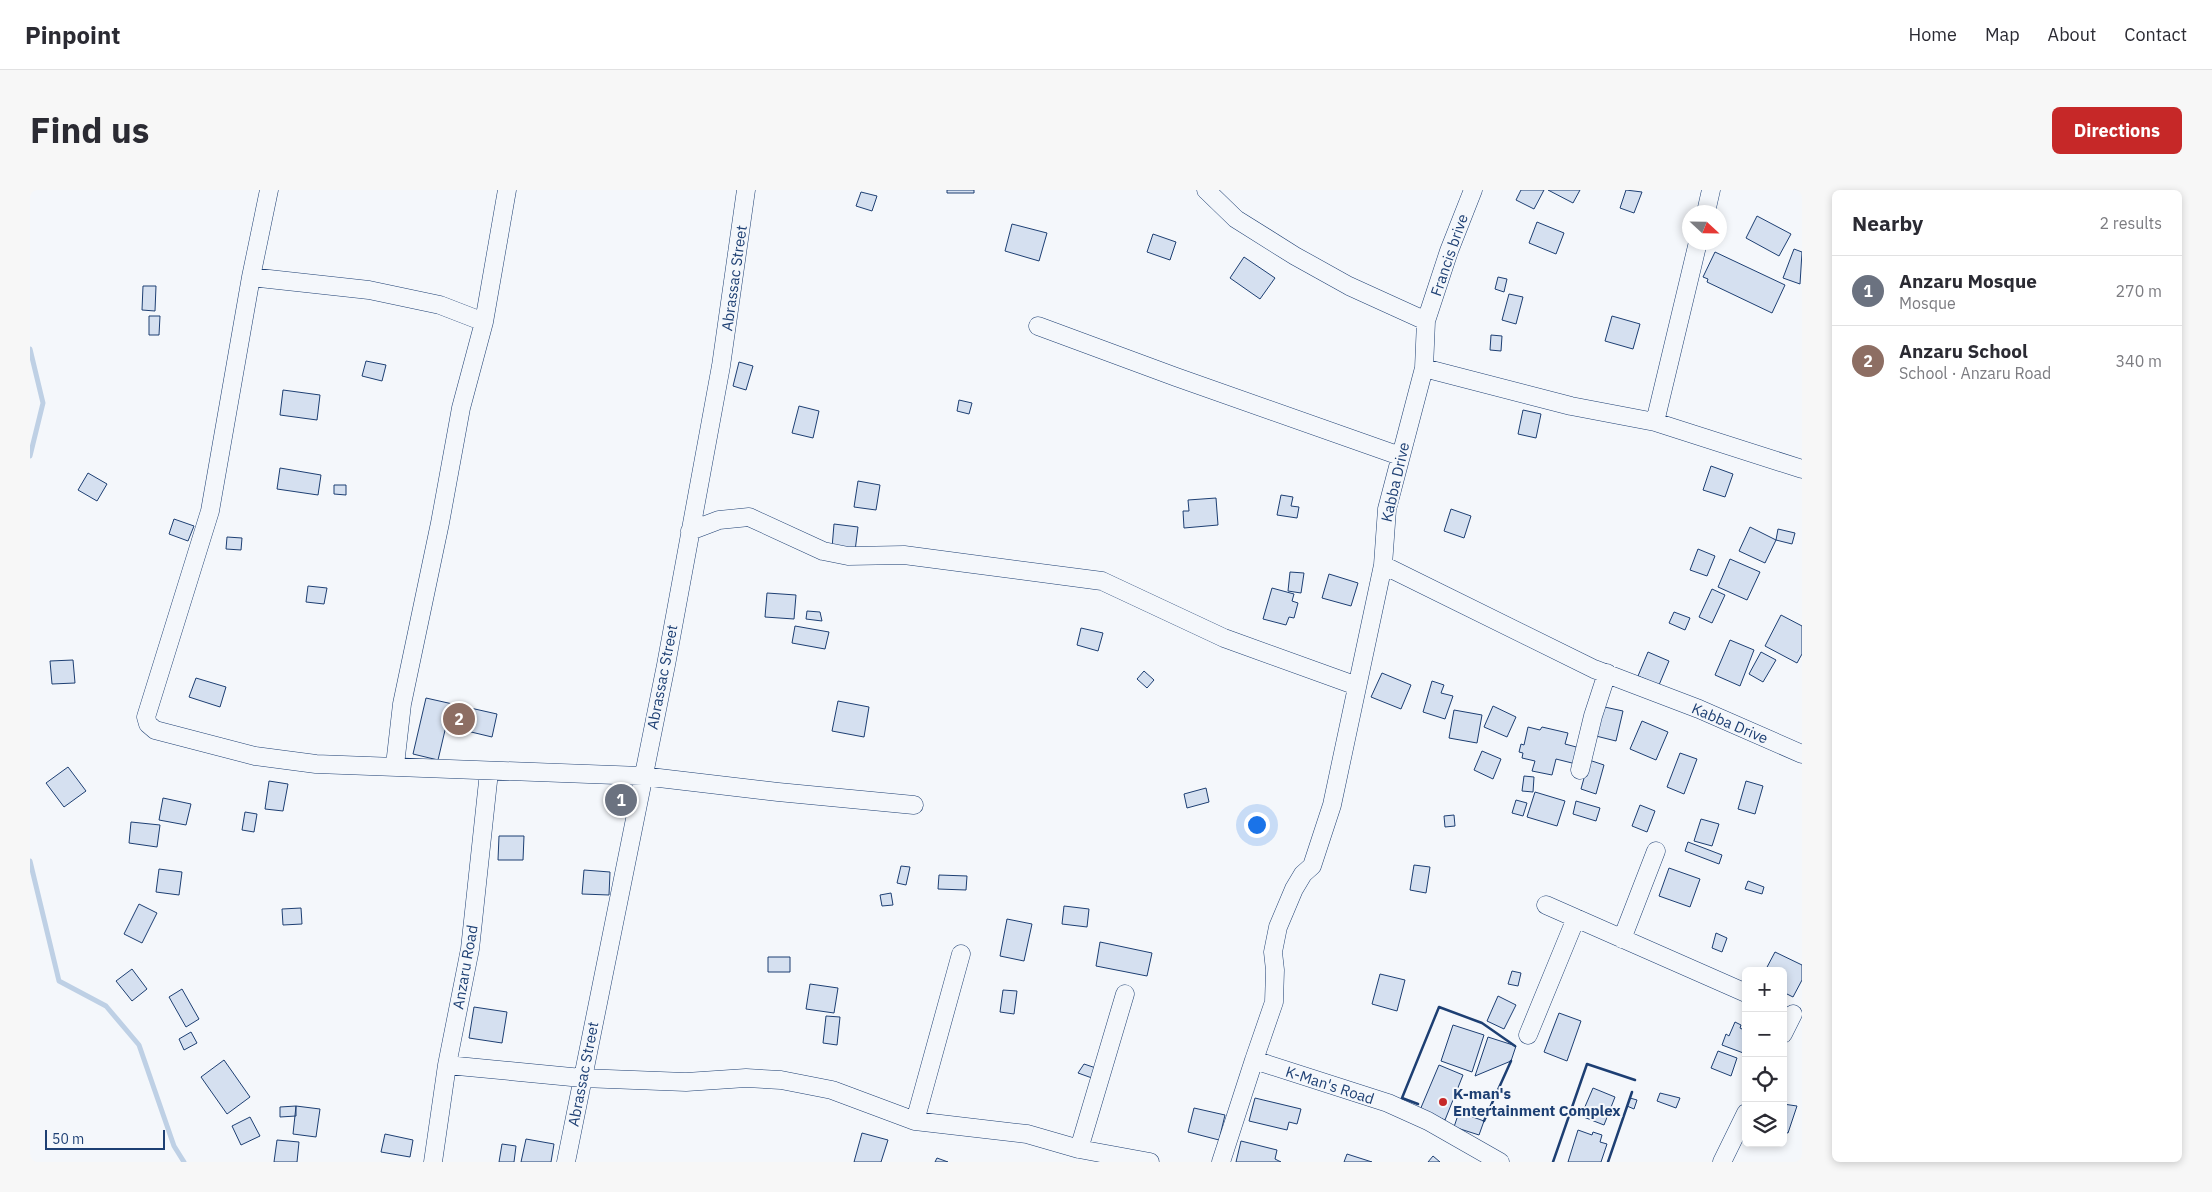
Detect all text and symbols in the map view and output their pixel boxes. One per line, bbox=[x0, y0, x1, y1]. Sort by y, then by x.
text: Pinpoint bbox=[25, 19, 120, 51]
text: Home bbox=[1909, 23, 1957, 46]
text: Map bbox=[1985, 23, 2020, 46]
text: About bbox=[2048, 23, 2096, 46]
text: Contact bbox=[2124, 23, 2187, 46]
text: Find us bbox=[30, 107, 149, 153]
button: Directions bbox=[2052, 107, 2182, 154]
north arrow bbox=[1682, 205, 1727, 250]
text: Nearby bbox=[1852, 209, 1923, 237]
street label: Francis brive bbox=[1426, 211, 1472, 299]
text: 2 results bbox=[2099, 213, 2162, 233]
street label: Abrassac Street bbox=[717, 224, 751, 332]
text: Anzaru Mosque bbox=[1899, 269, 2037, 293]
text: 1 bbox=[1863, 281, 1873, 301]
text: 270 m bbox=[2115, 281, 2162, 301]
text: Mosque bbox=[1899, 293, 1956, 313]
text: Anzaru School bbox=[1899, 339, 2028, 363]
text: 2 bbox=[1863, 351, 1873, 371]
text: 340 m bbox=[2115, 351, 2162, 371]
text: School · Anzaru Road bbox=[1899, 363, 2051, 383]
street label: Kabba Drive bbox=[1377, 440, 1413, 524]
street label: Abrassac Street bbox=[643, 623, 681, 731]
street label: Kabba Drive bbox=[1689, 698, 1771, 748]
pin: 2 bbox=[443, 700, 475, 738]
pin: 1 bbox=[605, 781, 637, 819]
your location bbox=[1244, 812, 1270, 838]
street label: Anzaru Road bbox=[448, 923, 482, 1011]
map controls bbox=[1742, 967, 1787, 1147]
button: + bbox=[1742, 967, 1787, 1012]
button: − bbox=[1742, 1012, 1787, 1057]
street label: Abrassac Street bbox=[564, 1020, 602, 1128]
button: locate bbox=[1742, 1057, 1787, 1102]
street label: K-Man's Road bbox=[1283, 1062, 1377, 1108]
place label: K-man's Entertainment Complex bbox=[1453, 1084, 1621, 1120]
marker: K-man's Entertainment Complex bbox=[1437, 1096, 1449, 1108]
button: layers bbox=[1742, 1102, 1787, 1147]
scale bar bbox=[45, 1127, 165, 1150]
text: 50 m bbox=[52, 1130, 84, 1148]

